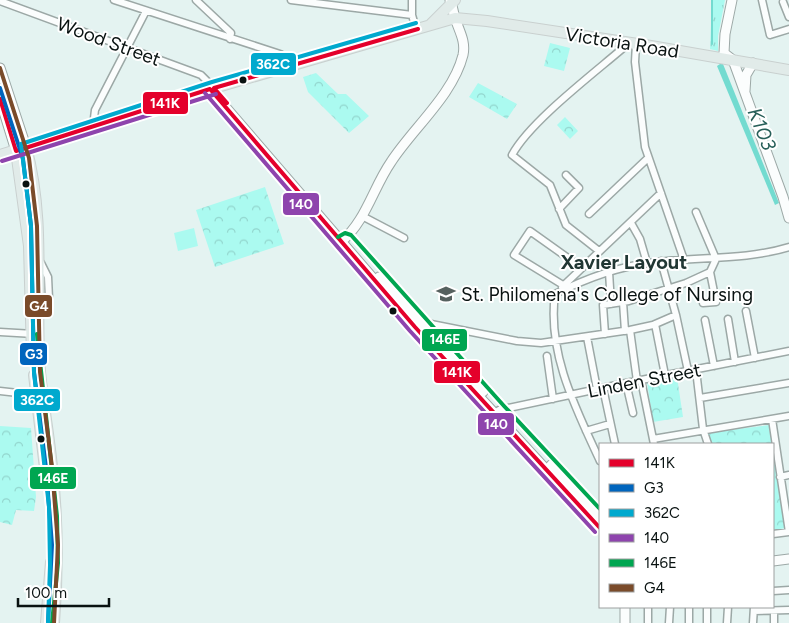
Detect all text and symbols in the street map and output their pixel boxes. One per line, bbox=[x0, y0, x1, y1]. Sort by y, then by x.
street label: Wood Street bbox=[54, 12, 164, 71]
street label: Victoria Road bbox=[563, 22, 680, 63]
line badge: 362C bbox=[250, 52, 297, 76]
text: 362C bbox=[256, 56, 290, 73]
unlabelled marker bbox=[238, 75, 248, 85]
line badge: 141K bbox=[142, 91, 189, 115]
text: 141K bbox=[150, 95, 181, 112]
water label: K103 bbox=[743, 104, 781, 154]
unlabelled marker bbox=[21, 179, 31, 189]
line badge: 140 bbox=[282, 192, 320, 216]
text: 140 bbox=[289, 196, 313, 213]
district label: Xavier Layout bbox=[561, 250, 687, 274]
school or university icon: St. Philomena's College of Nursing bbox=[435, 283, 457, 305]
place label: St. Philomena's College of Nursing bbox=[461, 283, 753, 306]
line badge: G4 bbox=[24, 294, 53, 318]
text: G4 bbox=[29, 298, 49, 315]
unlabelled marker bbox=[388, 306, 398, 316]
line badge: 146E bbox=[421, 328, 468, 352]
text: 146E bbox=[429, 331, 461, 348]
line badge: G3 bbox=[19, 342, 48, 366]
text: G3 bbox=[25, 346, 43, 363]
street label: Linden Street bbox=[586, 358, 703, 403]
line badge: 141K bbox=[433, 360, 481, 384]
text: 141K bbox=[442, 364, 473, 381]
line badge: 362C bbox=[13, 388, 61, 412]
text: 362C bbox=[20, 392, 54, 409]
line badge: 140 bbox=[477, 412, 515, 436]
text: 140 bbox=[484, 416, 508, 433]
unlabelled marker bbox=[36, 434, 46, 444]
legend bbox=[599, 443, 774, 608]
text: 141K bbox=[644, 454, 676, 472]
line badge: 146E bbox=[29, 466, 77, 490]
text: 146E bbox=[37, 470, 69, 487]
text: G3 bbox=[644, 479, 664, 497]
text: 362C bbox=[644, 504, 680, 522]
text: 140 bbox=[644, 529, 669, 547]
text: 146E bbox=[644, 554, 677, 572]
scale bar bbox=[18, 576, 109, 608]
text: G4 bbox=[644, 579, 665, 597]
text: 100 m bbox=[25, 584, 67, 602]

